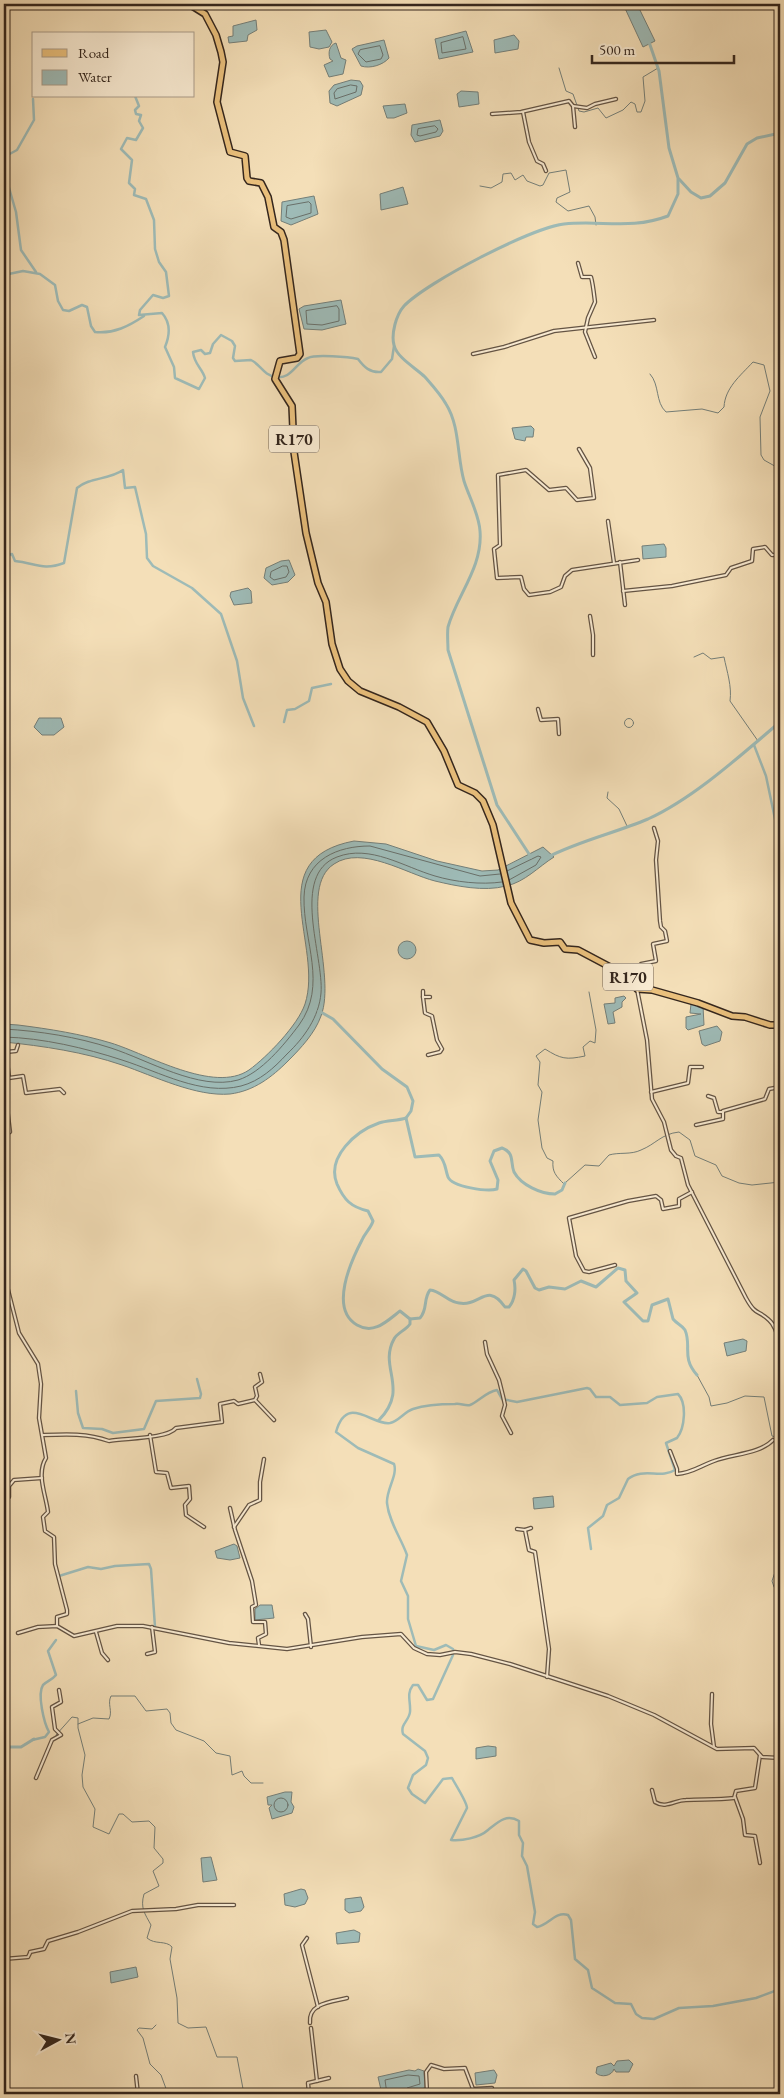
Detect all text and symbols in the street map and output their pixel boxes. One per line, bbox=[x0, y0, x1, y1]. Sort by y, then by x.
legend bbox=[32, 32, 195, 98]
scale bar bbox=[592, 32, 734, 64]
text: 500 m bbox=[599, 40, 636, 59]
text: Road bbox=[78, 43, 110, 62]
text: Water bbox=[78, 67, 112, 86]
road number: R170 bbox=[269, 426, 319, 452]
road number: R170 bbox=[603, 964, 653, 990]
north arrow bbox=[32, 2016, 82, 2066]
text: N bbox=[61, 2032, 81, 2046]

